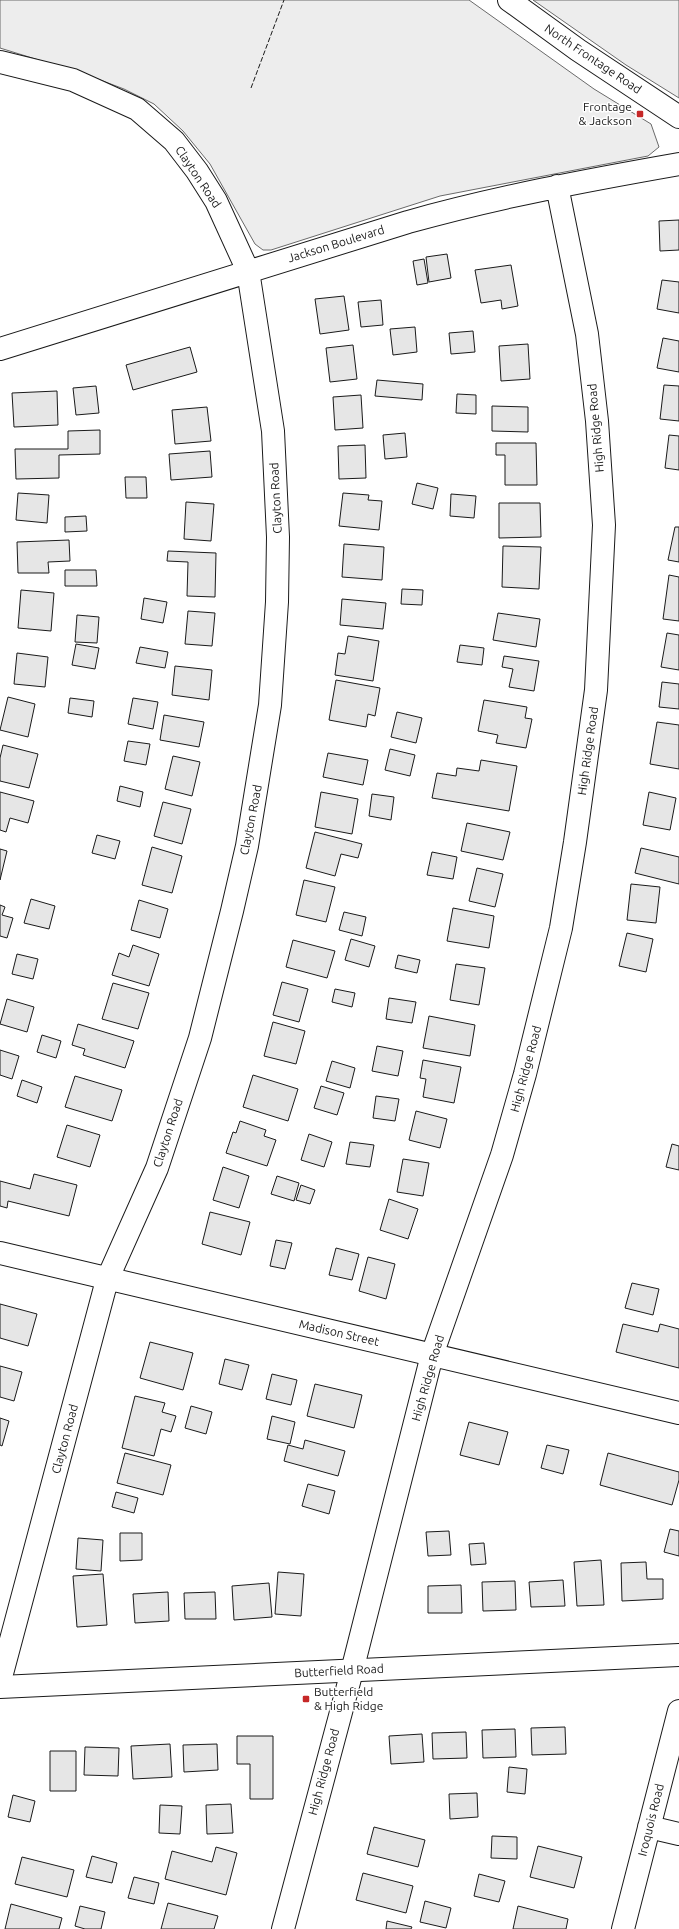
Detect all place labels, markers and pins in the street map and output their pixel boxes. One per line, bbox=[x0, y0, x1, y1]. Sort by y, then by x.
place label: Frontage & Jackson bbox=[579, 100, 632, 127]
marker: Frontage & Jackson bbox=[635, 109, 645, 119]
place label: Butterfield & High Ridge bbox=[314, 1685, 383, 1712]
marker: Butterfield & High Ridge bbox=[301, 1694, 311, 1704]

